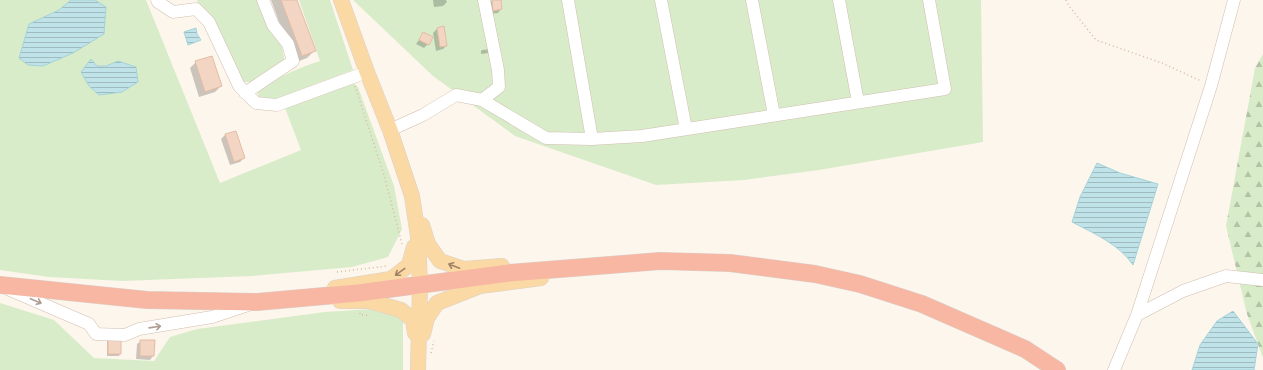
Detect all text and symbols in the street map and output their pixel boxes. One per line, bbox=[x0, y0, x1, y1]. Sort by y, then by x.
one-way arrow bbox=[449, 261, 461, 269]
one-way arrow bbox=[395, 268, 406, 276]
one-way arrow bbox=[29, 298, 41, 305]
one-way arrow bbox=[148, 323, 161, 331]

